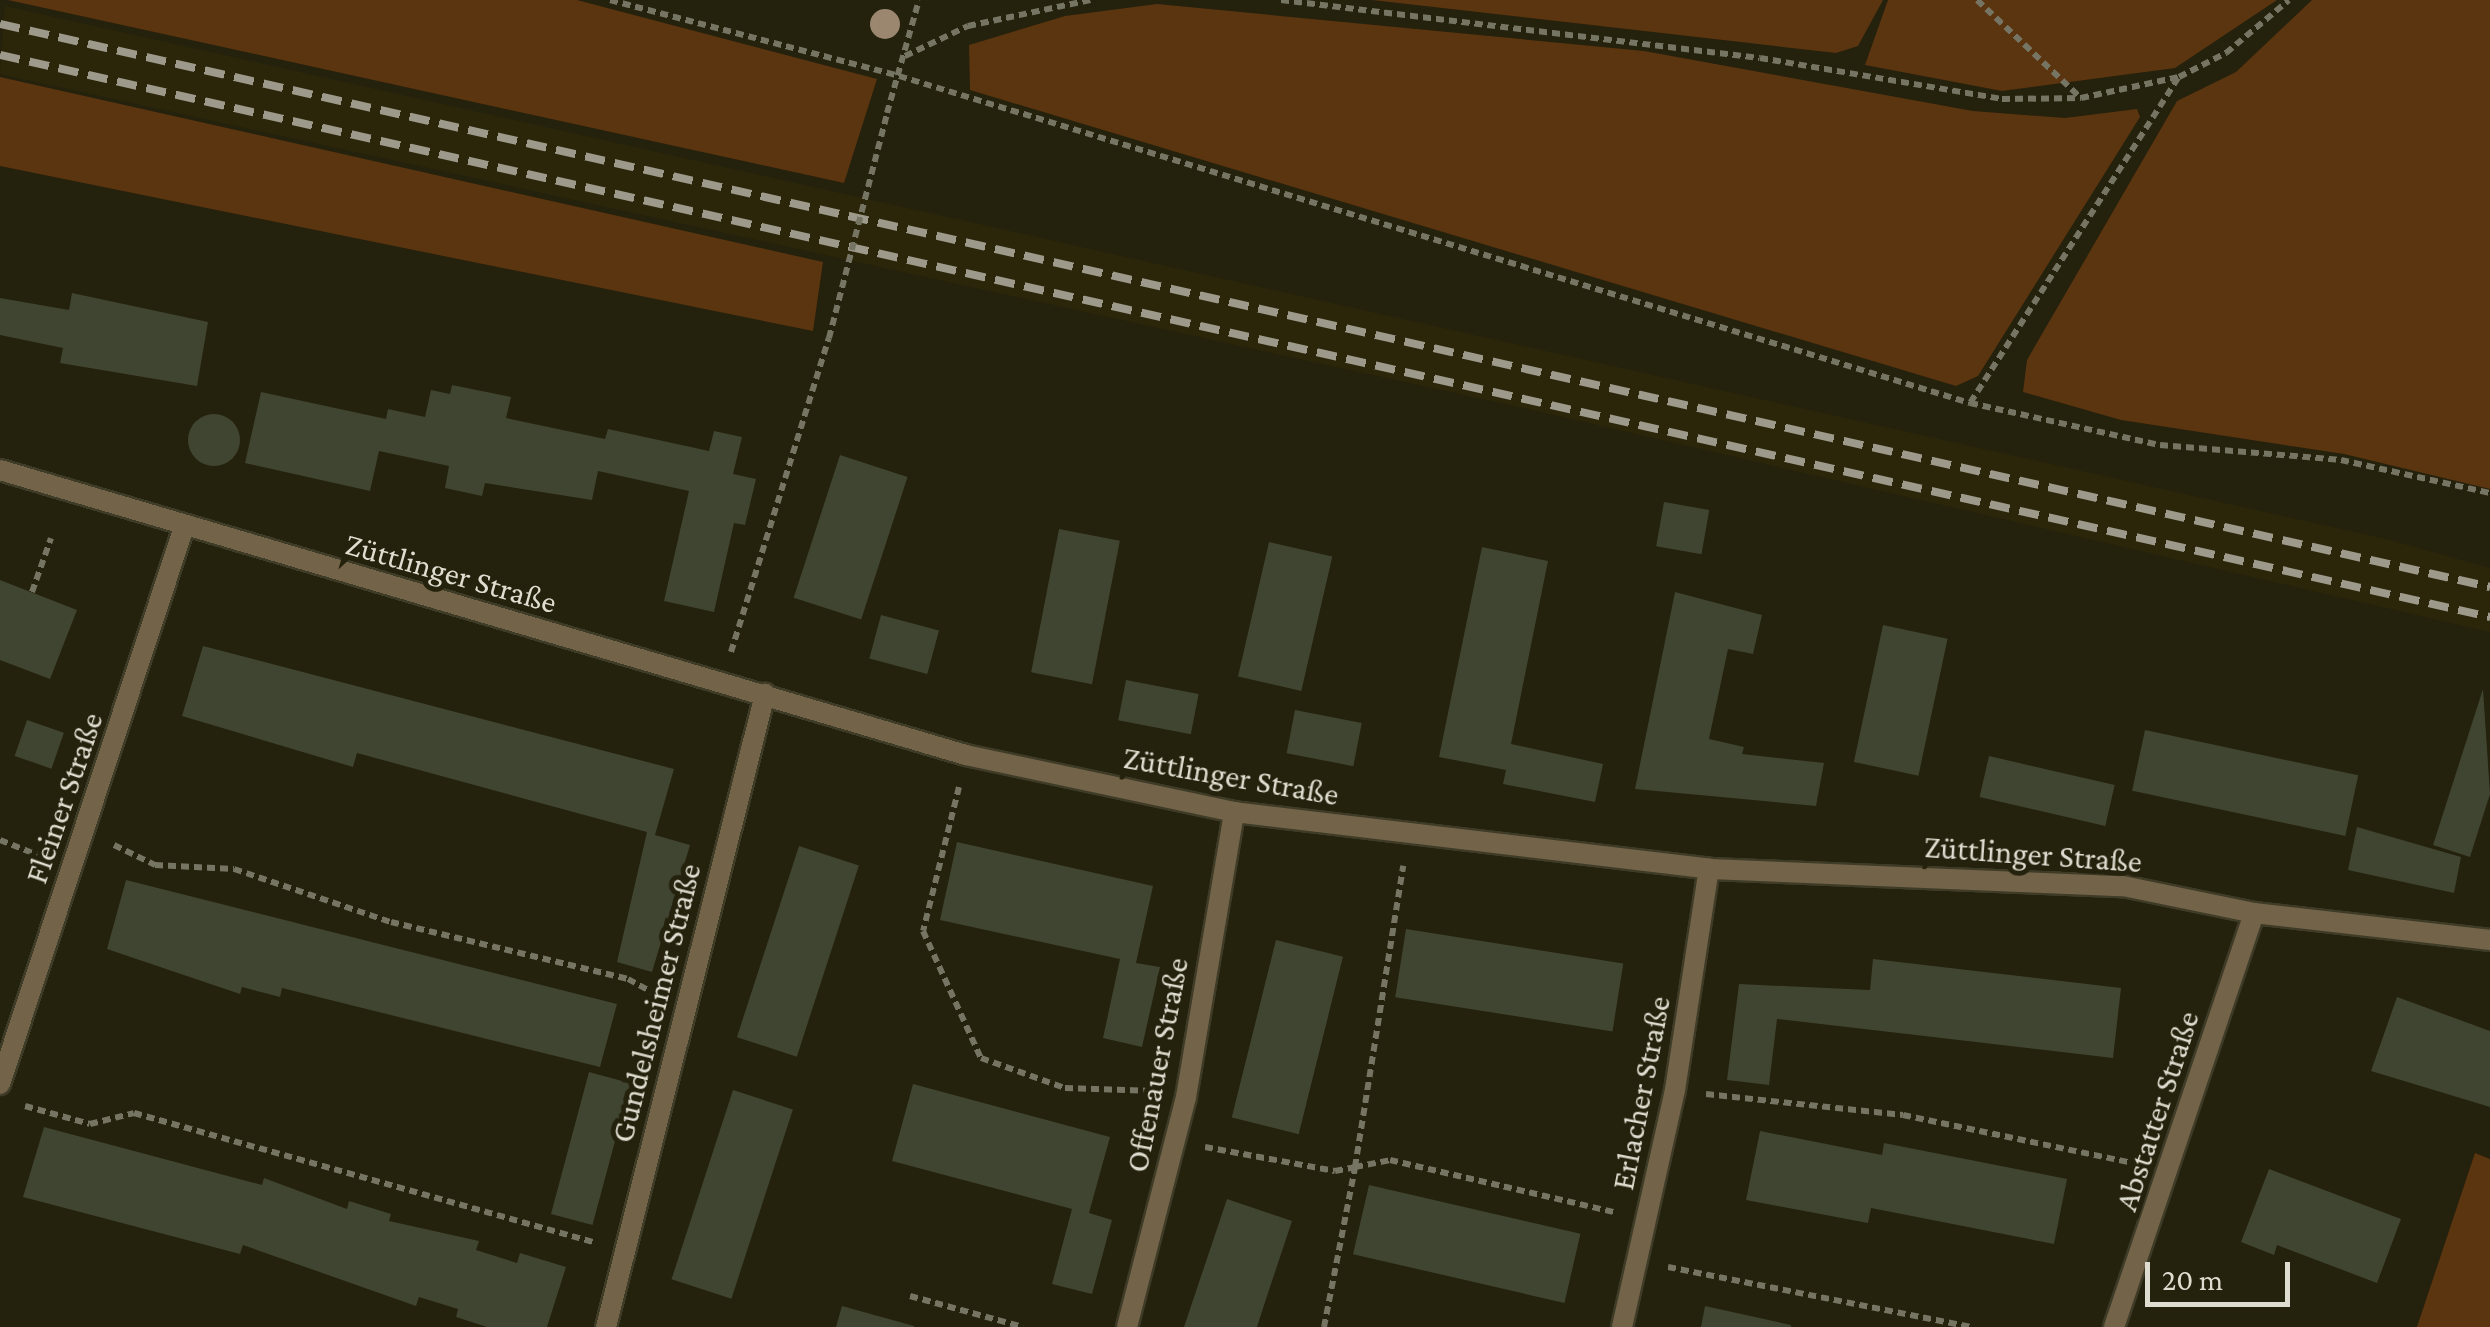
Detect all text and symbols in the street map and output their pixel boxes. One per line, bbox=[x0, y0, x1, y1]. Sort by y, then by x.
street label: Züttlinger Straße bbox=[341, 524, 561, 622]
street label: Fleiner Straße bbox=[17, 707, 111, 889]
street label: Züttlinger Straße bbox=[1120, 738, 1342, 814]
street label: Züttlinger Straße bbox=[1923, 827, 2143, 881]
street label: Gundelsheimer Straße bbox=[603, 860, 709, 1146]
street label: Offenauer Straße bbox=[1117, 954, 1197, 1176]
street label: Erlacher Straße bbox=[1603, 993, 1679, 1193]
street label: Abstatter Straße bbox=[2107, 1006, 2207, 1216]
scale bar bbox=[2150, 1242, 2295, 1304]
text: 20 m bbox=[2162, 1263, 2223, 1296]

